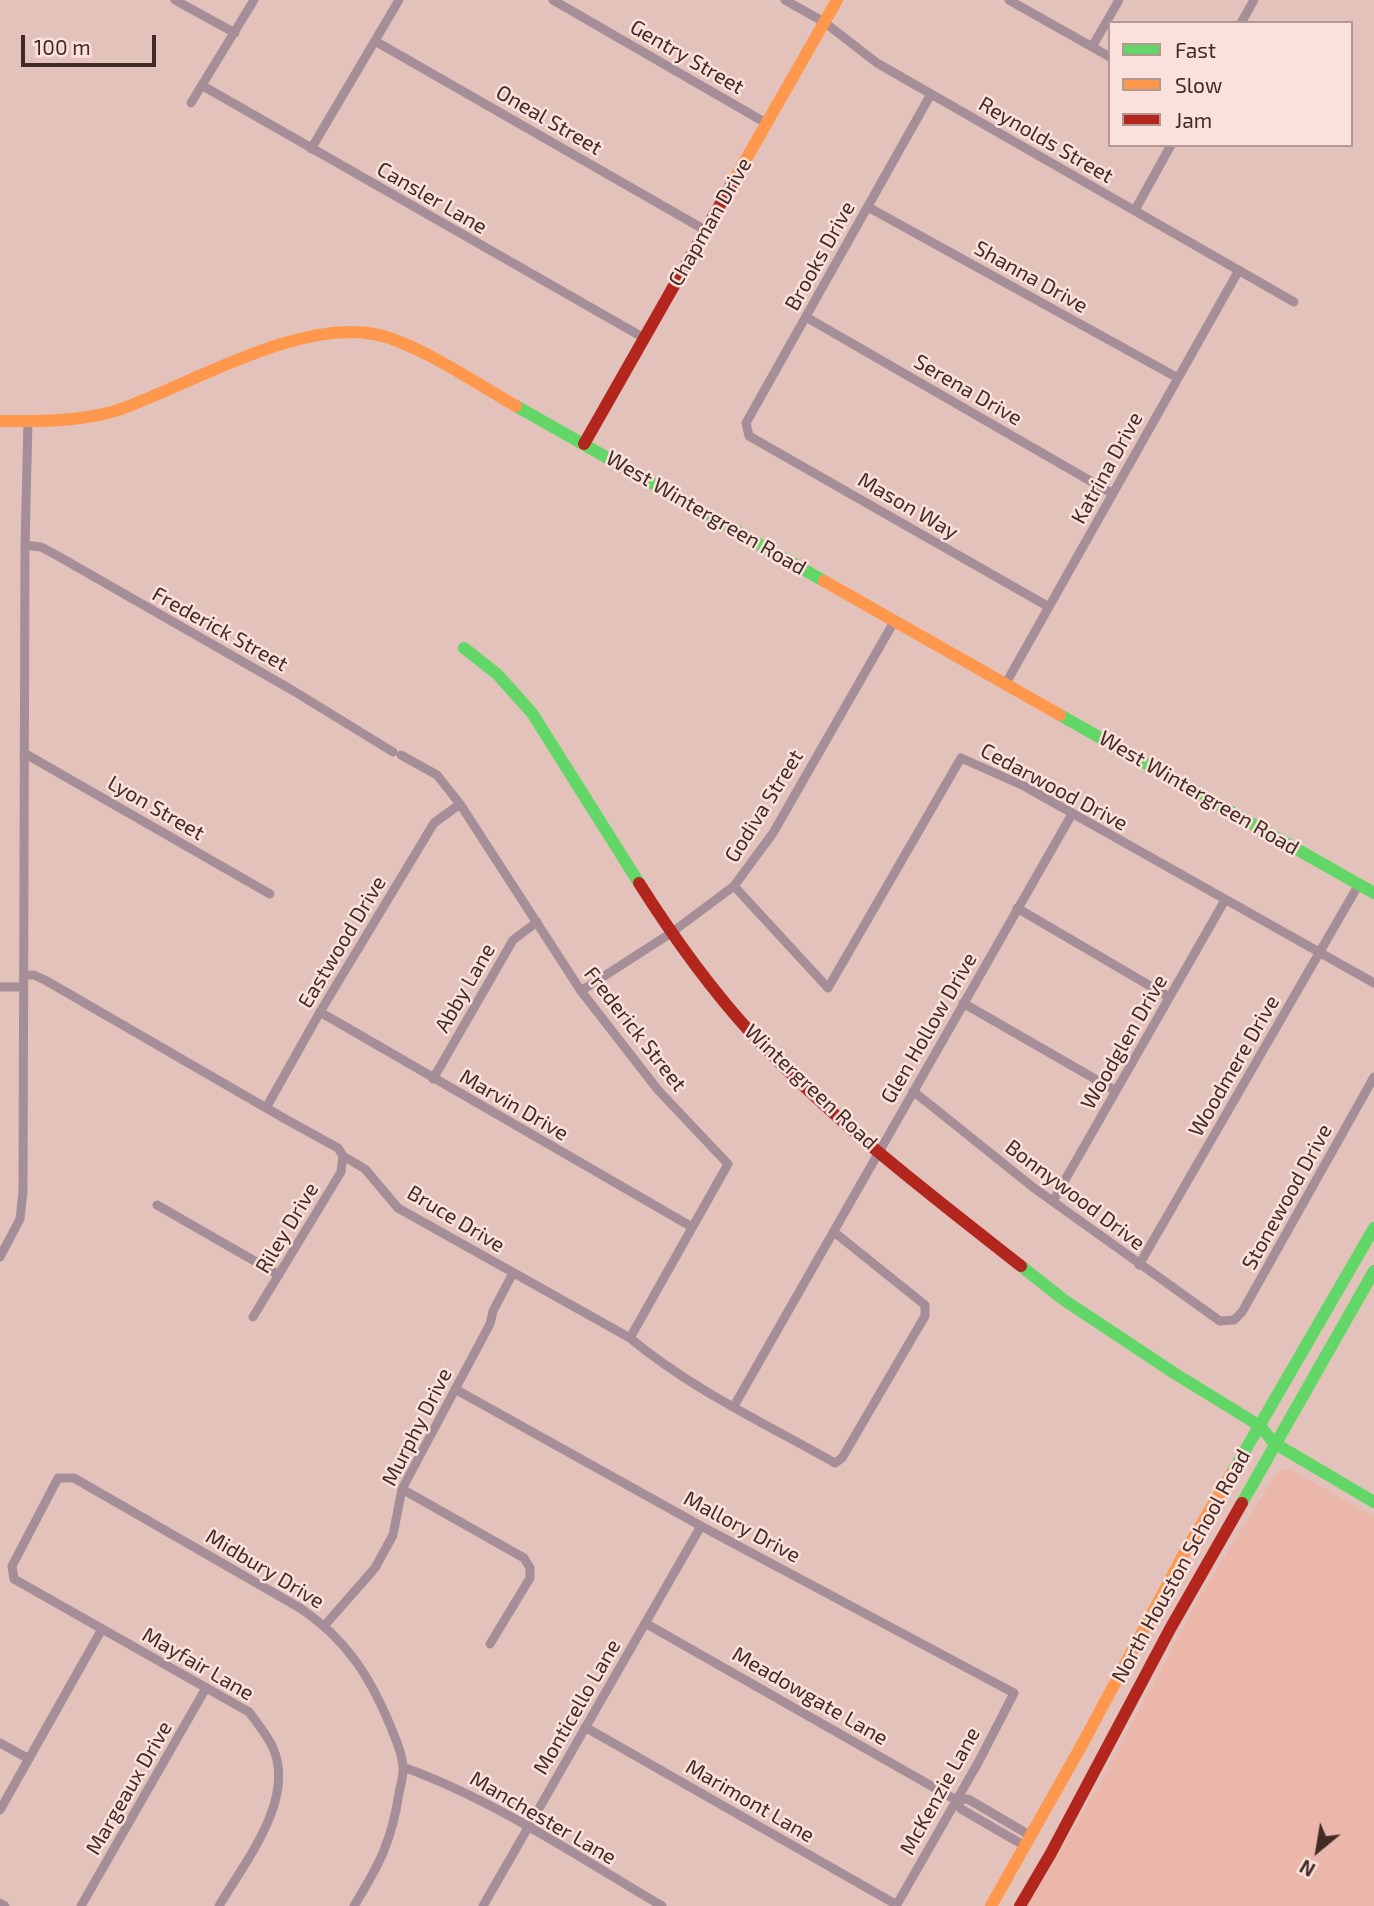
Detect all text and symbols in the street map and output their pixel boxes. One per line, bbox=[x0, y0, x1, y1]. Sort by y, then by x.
street label: Gentry Street bbox=[626, 14, 748, 100]
scale bar bbox=[24, 21, 159, 65]
legend bbox=[1108, 21, 1353, 147]
text: 100 m bbox=[34, 34, 91, 59]
text: Fast bbox=[1175, 37, 1216, 62]
text: Slow bbox=[1175, 72, 1222, 97]
street label: Oneal Street bbox=[491, 80, 607, 160]
street label: Reynolds Street bbox=[974, 91, 1118, 189]
text: Jam bbox=[1175, 107, 1212, 132]
street label: Chapman Drive bbox=[663, 153, 757, 291]
street label: Cansler Lane bbox=[373, 156, 491, 240]
street label: Brooks Drive bbox=[780, 197, 860, 315]
street label: Shanna Drive bbox=[970, 235, 1092, 319]
street label: Serena Drive bbox=[909, 349, 1027, 431]
street label: Katrina Drive bbox=[1066, 408, 1148, 528]
street label: West Wintergreen Road bbox=[602, 445, 810, 581]
street label: Mason Way bbox=[853, 467, 963, 545]
street label: Frederick Street bbox=[148, 581, 292, 677]
street label: West Wintergreen Road bbox=[1095, 725, 1303, 861]
street label: Cedarwood Drive bbox=[976, 738, 1132, 836]
street label: Godiva Street bbox=[719, 745, 809, 867]
street label: Lyon Street bbox=[103, 770, 209, 846]
street label: Eastwood Drive bbox=[293, 871, 391, 1013]
street label: Abby Lane bbox=[429, 939, 501, 1037]
street label: Glen Hollow Drive bbox=[876, 948, 982, 1108]
street label: Frederick Street bbox=[578, 962, 692, 1096]
street label: Woodglen Drive bbox=[1075, 970, 1173, 1114]
street label: Woodmere Drive bbox=[1183, 991, 1285, 1141]
street label: Wintergreen Road bbox=[739, 1019, 883, 1155]
street label: Marvin Drive bbox=[455, 1064, 573, 1146]
street label: Stonewood Drive bbox=[1237, 1120, 1337, 1274]
street label: Bonnywood Drive bbox=[1000, 1134, 1150, 1256]
street label: Riley Drive bbox=[250, 1178, 324, 1278]
street label: Bruce Drive bbox=[403, 1180, 509, 1258]
street label: Murphy Drive bbox=[377, 1364, 457, 1490]
street label: North Houston School Road bbox=[1106, 1445, 1256, 1687]
street label: Mallory Drive bbox=[679, 1486, 805, 1568]
street label: Midbury Drive bbox=[201, 1524, 329, 1614]
street label: Mayfair Lane bbox=[138, 1622, 258, 1706]
street label: Monticello Lane bbox=[528, 1635, 626, 1779]
street label: Meadowgate Lane bbox=[728, 1641, 892, 1751]
street label: Margeaux Drive bbox=[81, 1717, 177, 1859]
street label: McKenzie Lane bbox=[895, 1723, 985, 1859]
street label: Marimont Lane bbox=[681, 1754, 819, 1848]
street label: Manchester Lane bbox=[465, 1766, 621, 1870]
north arrow bbox=[1283, 1815, 1353, 1885]
text: N bbox=[1296, 1855, 1319, 1882]

